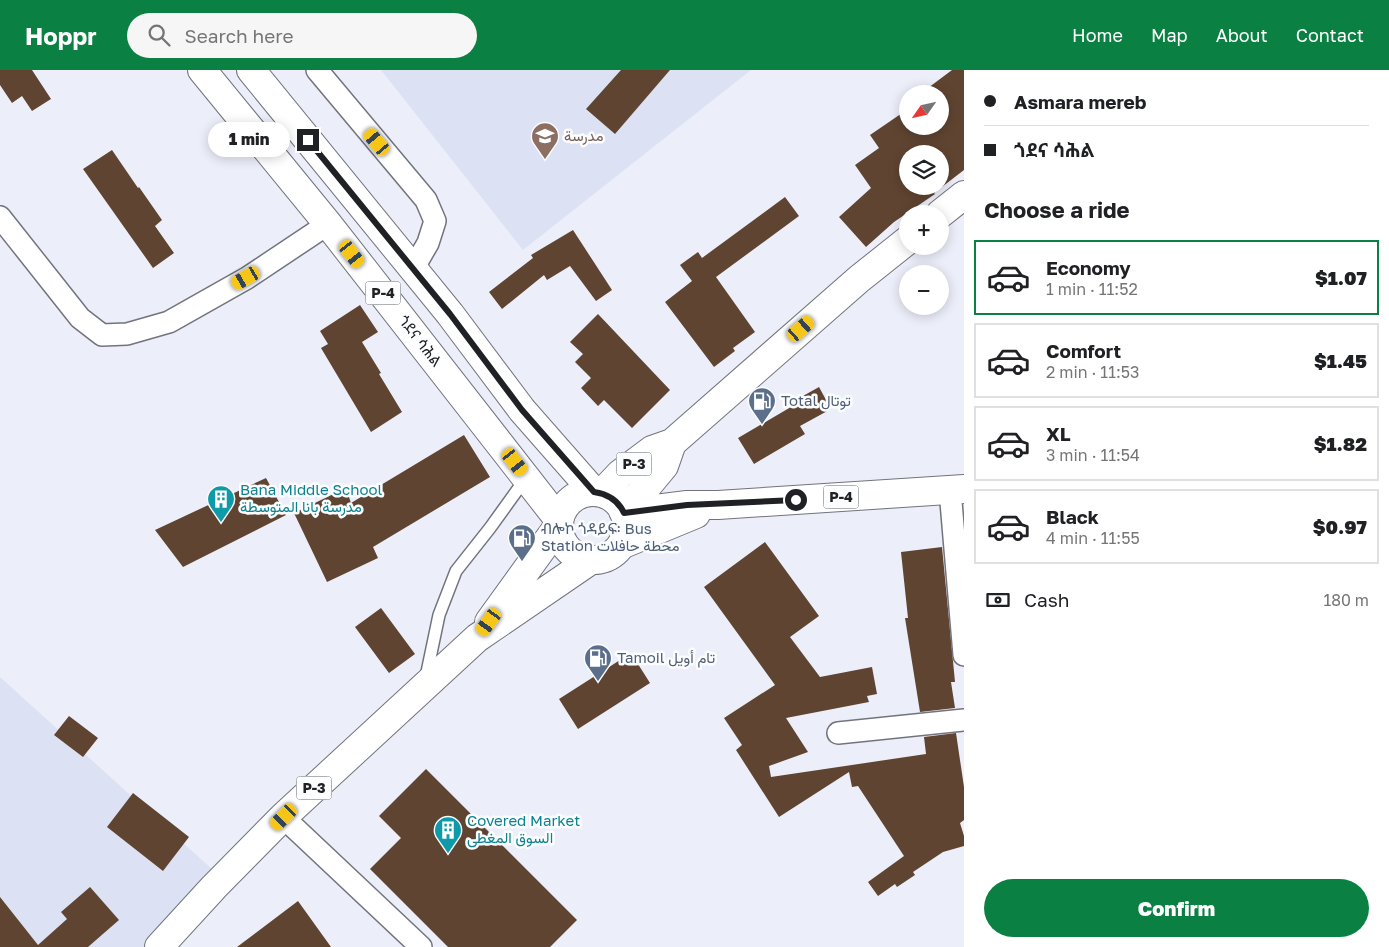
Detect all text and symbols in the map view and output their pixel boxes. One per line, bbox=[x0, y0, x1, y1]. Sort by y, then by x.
search box bbox=[127, 13, 477, 58]
text: Hoppr bbox=[25, 21, 97, 50]
icon: search bbox=[145, 21, 173, 49]
text: Search here bbox=[185, 24, 293, 47]
text: Home bbox=[1072, 24, 1123, 46]
text: Map bbox=[1151, 24, 1188, 46]
text: About bbox=[1216, 24, 1268, 46]
text: Contact bbox=[1296, 24, 1364, 46]
north arrow bbox=[899, 85, 949, 135]
map controls bbox=[899, 85, 949, 315]
text: Asmara mereb bbox=[1014, 90, 1146, 113]
school or university icon: مدرسة bbox=[530, 121, 560, 160]
callout: 1 min bbox=[208, 122, 290, 158]
car bbox=[361, 126, 392, 158]
place label: مدرسة bbox=[564, 126, 604, 145]
text: 1 min bbox=[229, 129, 269, 149]
route end bbox=[297, 129, 319, 151]
text: ጎደና ሳሕል bbox=[1014, 138, 1094, 161]
button: layers bbox=[899, 145, 949, 195]
text: Choose a ride bbox=[984, 196, 1130, 223]
button: + bbox=[899, 205, 949, 255]
car bbox=[336, 238, 367, 270]
icon: car bbox=[986, 255, 1031, 300]
text: Economy bbox=[1046, 256, 1131, 279]
car bbox=[229, 264, 262, 292]
button: − bbox=[899, 265, 949, 315]
text: $1.07 bbox=[1315, 266, 1367, 289]
text: 1 min · 11:52 bbox=[1046, 279, 1138, 299]
road number: P-4 bbox=[366, 282, 400, 304]
street label: ጎደና ሳሕል bbox=[395, 311, 446, 369]
car bbox=[784, 313, 817, 345]
icon: car bbox=[986, 338, 1031, 383]
text: Comfort bbox=[1046, 339, 1121, 362]
text: $1.45 bbox=[1314, 349, 1367, 372]
text: 2 min · 11:53 bbox=[1046, 362, 1139, 382]
fuel station icon: Total توتال bbox=[747, 386, 777, 425]
place label: Total توتال bbox=[781, 391, 851, 410]
icon: car bbox=[986, 421, 1031, 466]
text: XL bbox=[1046, 422, 1071, 445]
text: $1.82 bbox=[1314, 432, 1367, 455]
text: 3 min · 11:54 bbox=[1046, 445, 1140, 465]
car bbox=[499, 446, 530, 478]
road number: P-3 bbox=[616, 452, 652, 476]
place label: Bana Middle School مدرسة بانا المتوسطة bbox=[240, 480, 382, 516]
building icon: Bana Middle School مدرسة بانا المتوسطة bbox=[206, 484, 236, 523]
road number: P-4 bbox=[824, 486, 858, 508]
route start bbox=[785, 489, 807, 511]
icon: car bbox=[986, 504, 1031, 549]
text: Black bbox=[1046, 505, 1099, 528]
text: $0.97 bbox=[1313, 515, 1367, 538]
place label: ብሎኮ ጎዳይፍ፡ Bus Station محطة حافلات bbox=[541, 519, 679, 554]
fuel station icon: ብሎኮ ጎዳይፍ፡ Bus Station محطة حافلات bbox=[507, 523, 537, 562]
text: 4 min · 11:55 bbox=[1046, 528, 1140, 548]
icon: cash bbox=[984, 586, 1012, 614]
text: Cash bbox=[1024, 588, 1069, 611]
text: 180 m bbox=[1323, 590, 1369, 610]
car bbox=[474, 605, 503, 639]
fuel station icon: Tamoil تام أويل bbox=[583, 643, 613, 682]
place label: Tamoil تام أويل bbox=[617, 648, 715, 668]
road number: P-3 bbox=[296, 776, 332, 800]
car bbox=[268, 801, 299, 833]
place label: Covered Market السوق المغطى bbox=[467, 811, 580, 848]
building icon: Covered Market السوق المغطى bbox=[433, 815, 463, 854]
button: Confirm bbox=[984, 879, 1369, 937]

